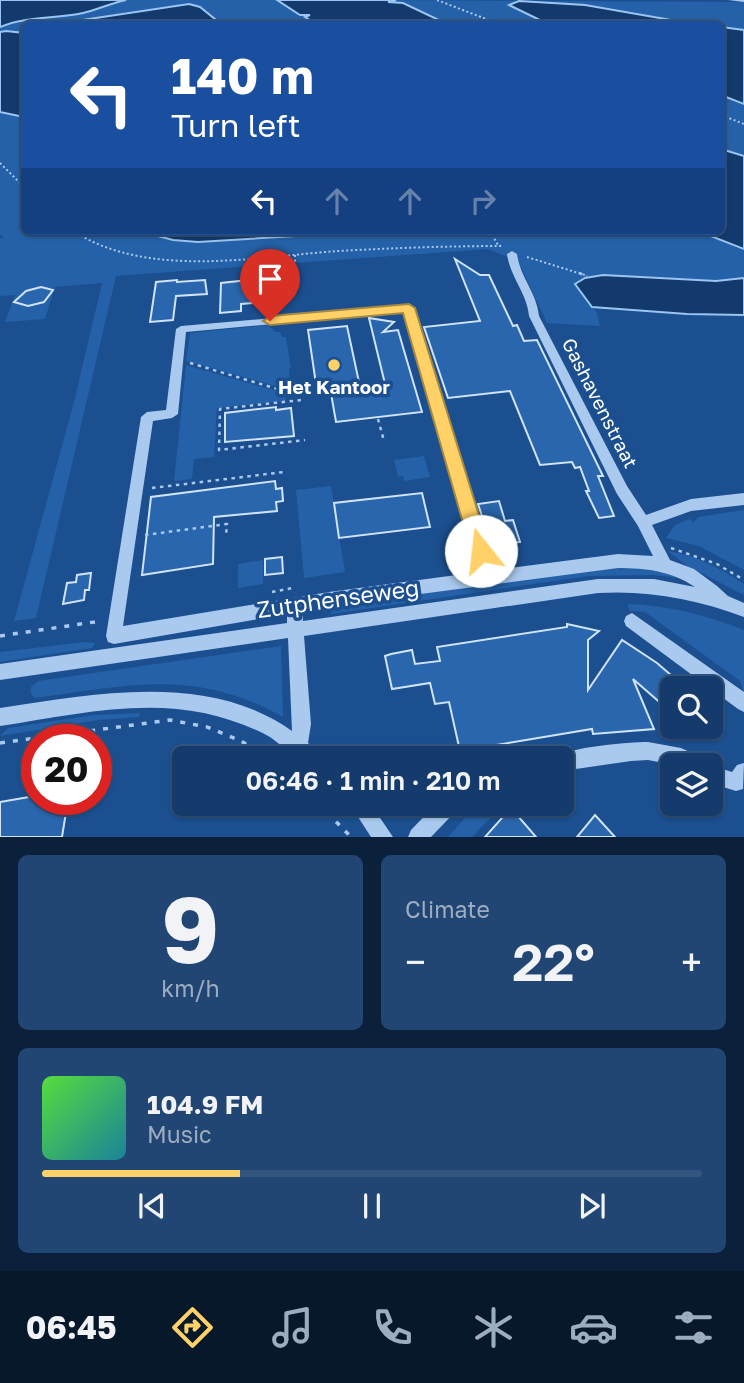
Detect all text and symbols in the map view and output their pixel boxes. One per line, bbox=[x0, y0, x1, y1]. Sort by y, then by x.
text: 140 m bbox=[171, 46, 314, 105]
icon: left bbox=[56, 49, 147, 140]
text: Turn left bbox=[171, 106, 300, 144]
icon: left bbox=[245, 182, 283, 220]
icon: ahead bbox=[318, 182, 356, 220]
icon: ahead bbox=[391, 182, 429, 220]
icon: right bbox=[464, 182, 502, 220]
pin bbox=[240, 249, 300, 321]
icon: arrive bbox=[251, 260, 289, 298]
street label: Gashavenstraat bbox=[558, 334, 643, 472]
marker: Het Kantoor bbox=[326, 357, 342, 373]
place label: Het Kantoor bbox=[278, 375, 390, 398]
position arrow bbox=[444, 514, 518, 588]
street label: Zutphenseweg bbox=[255, 573, 421, 623]
map controls bbox=[660, 676, 723, 816]
button: search bbox=[660, 676, 723, 739]
speed limit sign: 20 bbox=[21, 724, 112, 815]
button: layers bbox=[660, 753, 723, 816]
text: 06:46 · 1 min · 210 m bbox=[245, 765, 501, 796]
text: 9 bbox=[162, 874, 219, 983]
text: Climate bbox=[405, 895, 490, 923]
text: 22° bbox=[512, 930, 595, 992]
text: − bbox=[405, 939, 426, 984]
text: + bbox=[681, 939, 702, 984]
text: km/h bbox=[161, 974, 220, 1002]
text: 104.9 FM bbox=[147, 1089, 263, 1120]
text: Music bbox=[147, 1120, 212, 1148]
icon: previous bbox=[133, 1187, 171, 1225]
icon: pause bbox=[353, 1187, 391, 1225]
icon: next bbox=[573, 1187, 611, 1225]
icon: directions bbox=[168, 1303, 217, 1352]
icon: music bbox=[268, 1303, 317, 1352]
icon: phone bbox=[368, 1303, 417, 1352]
icon: climate bbox=[469, 1303, 518, 1352]
icon: car bbox=[569, 1303, 618, 1352]
icon: filters bbox=[669, 1303, 718, 1352]
text: 06:45 bbox=[26, 1308, 117, 1346]

